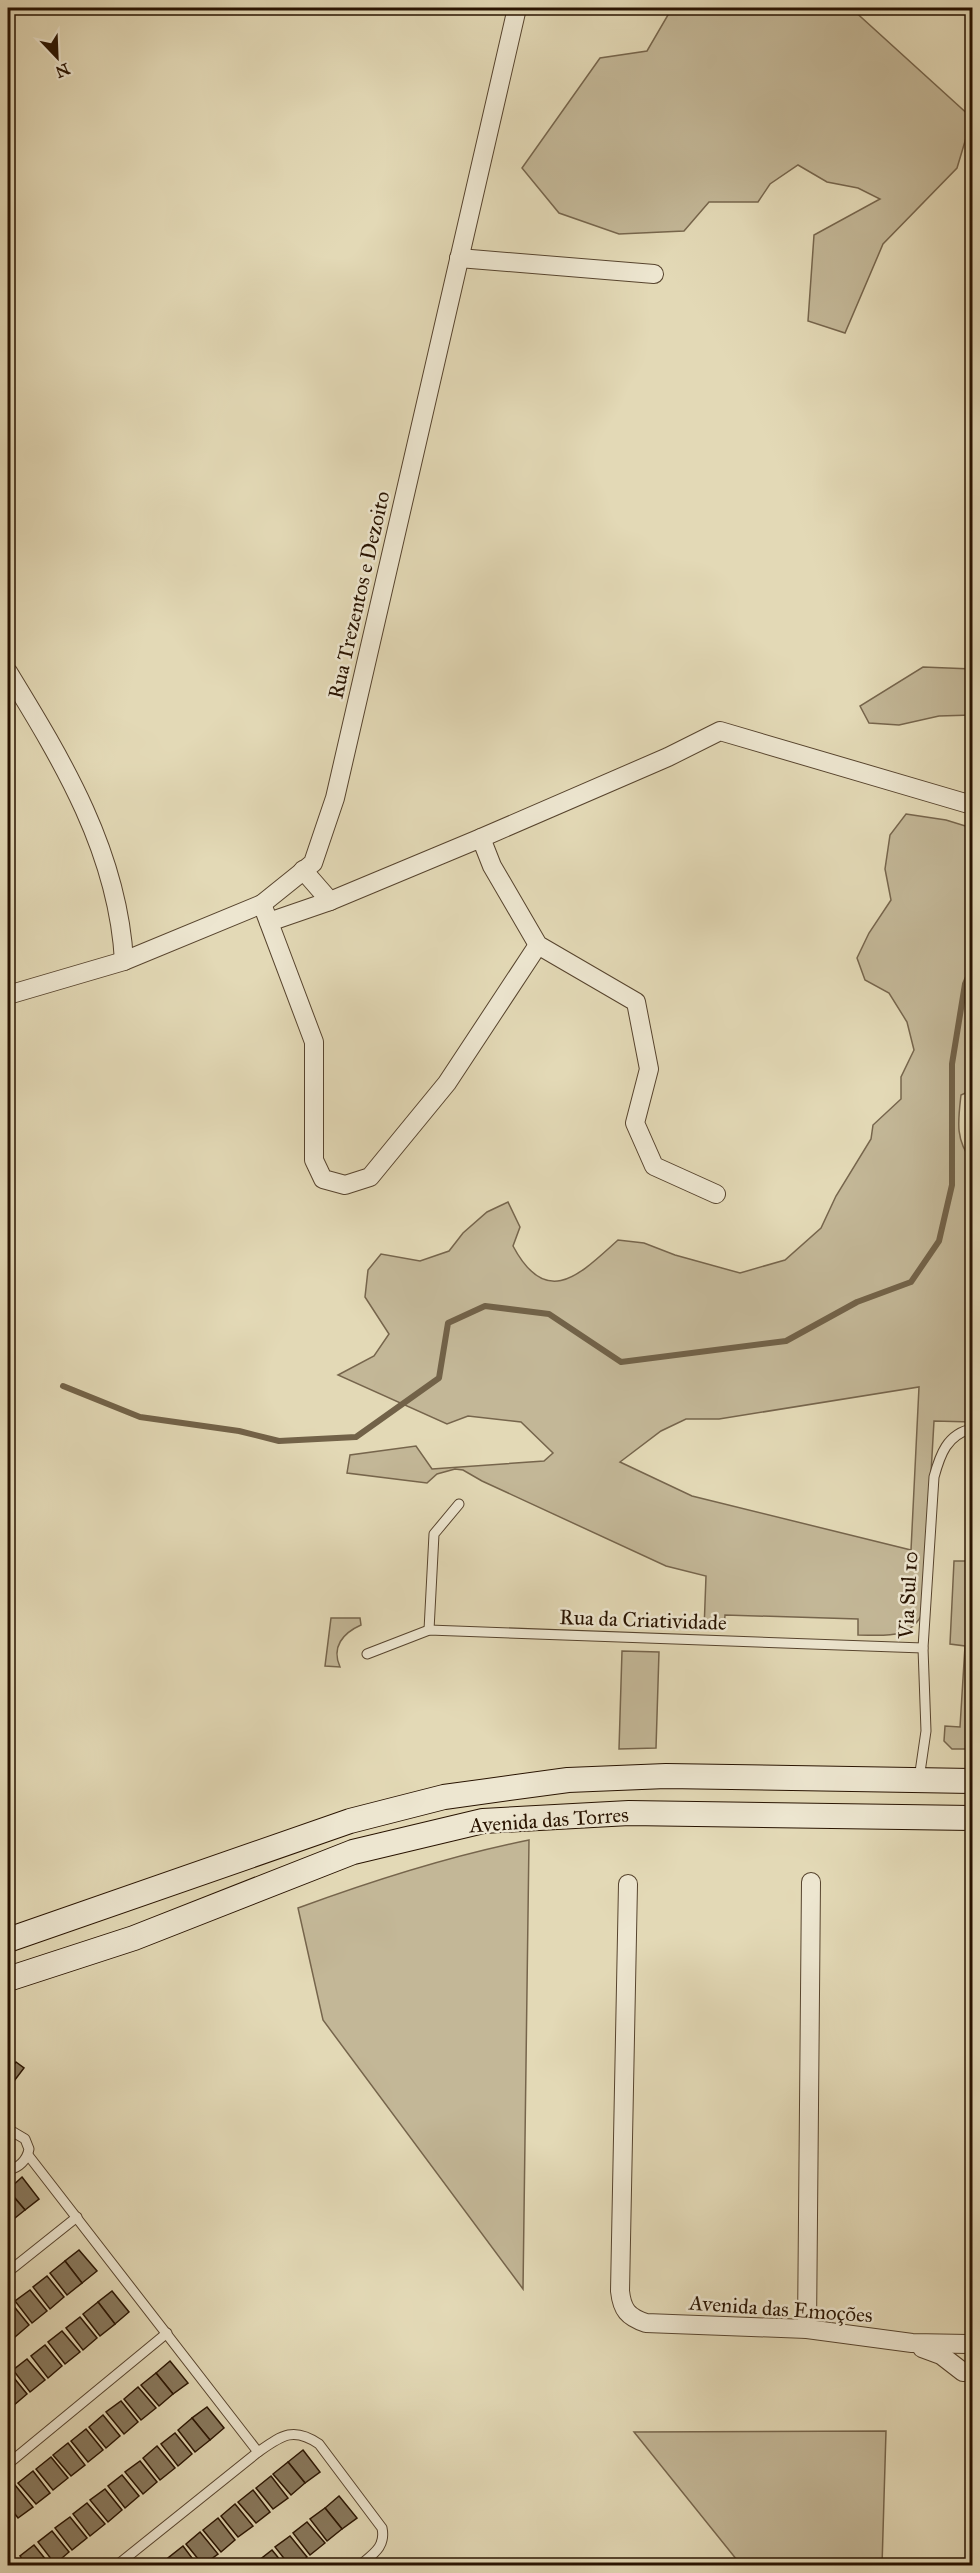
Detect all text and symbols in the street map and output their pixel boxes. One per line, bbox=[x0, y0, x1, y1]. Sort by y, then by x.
north arrow bbox=[27, 27, 87, 87]
text: N bbox=[52, 59, 73, 82]
street label: Rua Trezentos e Dezoito bbox=[322, 488, 396, 701]
street label: Via Sul 10 bbox=[893, 1551, 923, 1640]
street label: Rua da Criatividade bbox=[559, 1604, 727, 1636]
street label: Avenida das Torres bbox=[467, 1801, 630, 1839]
street label: Avenida das Emoções bbox=[687, 2290, 874, 2328]

